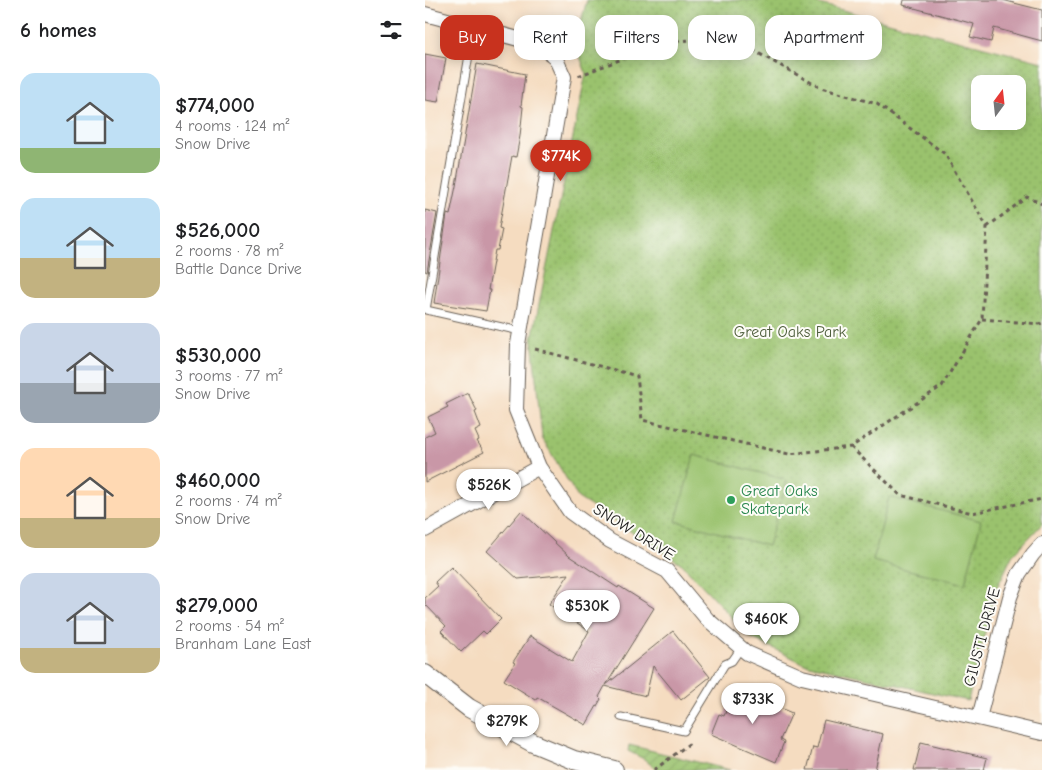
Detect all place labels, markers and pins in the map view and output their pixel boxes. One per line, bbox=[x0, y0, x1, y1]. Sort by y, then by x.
pin: $774K bbox=[526, 140, 596, 182]
pin: $526K bbox=[454, 468, 524, 511]
place label: Great Oaks Skatepark bbox=[741, 482, 818, 518]
marker: Great Oaks Skatepark bbox=[725, 494, 737, 506]
pin: $530K bbox=[552, 590, 622, 632]
pin: $460K bbox=[731, 602, 801, 645]
pin: $733K bbox=[718, 682, 788, 725]
pin: $279K bbox=[472, 704, 542, 747]

